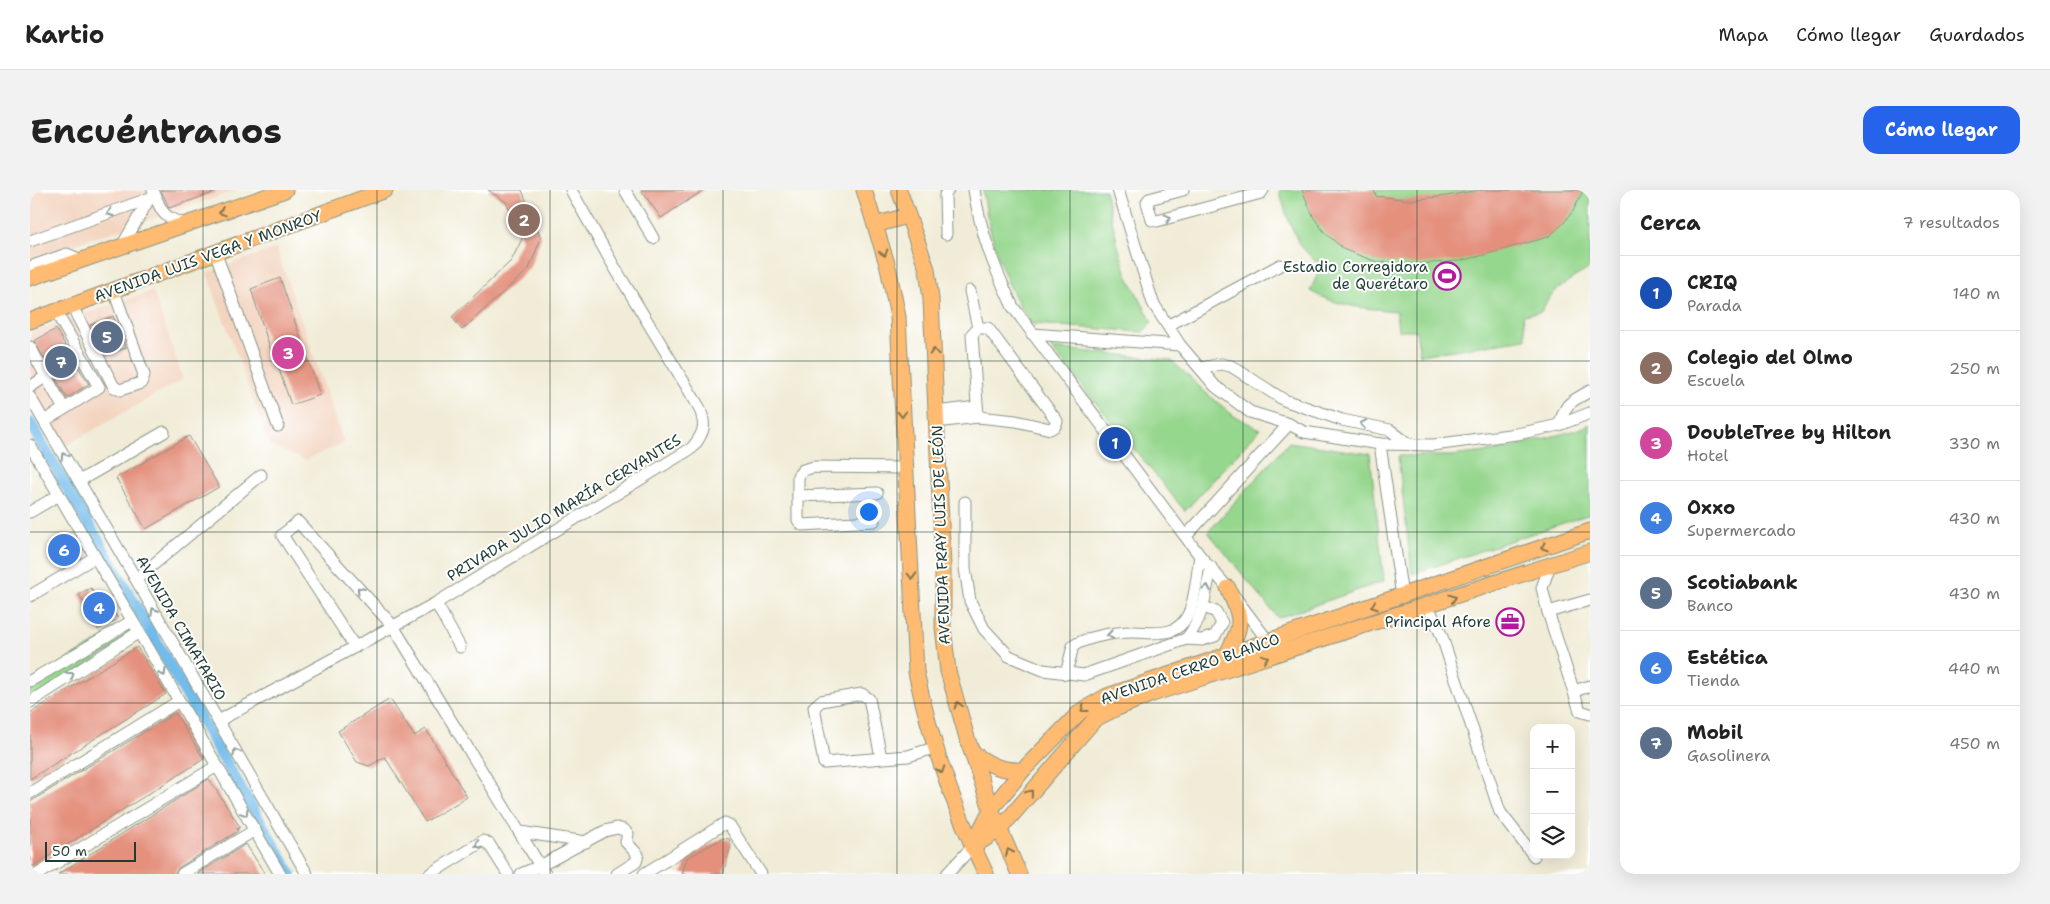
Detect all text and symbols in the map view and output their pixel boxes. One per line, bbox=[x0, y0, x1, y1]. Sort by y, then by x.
text: Kartio bbox=[25, 19, 104, 51]
text: Mapa bbox=[1718, 23, 1768, 47]
text: Cómo llegar bbox=[1796, 23, 1901, 47]
text: Guardados bbox=[1929, 23, 2025, 47]
button: Cómo llegar bbox=[1863, 106, 2020, 154]
text: Encuéntranos bbox=[30, 107, 282, 154]
pin: 2 bbox=[508, 201, 540, 239]
street label: AVENIDA LUIS VEGA Y MONROY bbox=[91, 205, 325, 307]
one-way arrow bbox=[219, 206, 227, 216]
one-way arrow bbox=[106, 207, 114, 217]
text: Cerca bbox=[1640, 209, 1701, 237]
text: 7 resultados bbox=[1902, 212, 2000, 233]
one-way arrow bbox=[1164, 213, 1172, 223]
one-way arrow bbox=[878, 248, 888, 257]
place label: Estadio Corregidora de Querétaro bbox=[1283, 257, 1429, 294]
sports icon: Estadio Corregidora de Querétaro bbox=[1432, 261, 1462, 291]
text: CRIQ bbox=[1687, 270, 1738, 295]
text: 1 bbox=[1652, 283, 1660, 304]
text: 140 m bbox=[1953, 283, 2000, 304]
text: Parada bbox=[1687, 295, 1742, 316]
pin: 5 bbox=[91, 318, 123, 356]
pin: 3 bbox=[272, 334, 304, 372]
pin: 7 bbox=[45, 343, 77, 381]
text: Colegio del Olmo bbox=[1687, 345, 1853, 370]
one-way arrow bbox=[929, 348, 939, 356]
text: 2 bbox=[1650, 358, 1662, 379]
text: 250 m bbox=[1949, 358, 2000, 379]
text: Escuela bbox=[1687, 370, 1745, 391]
one-way arrow bbox=[897, 410, 908, 418]
one-way arrow bbox=[1359, 420, 1368, 430]
text: DoubleTree by Hilton bbox=[1687, 420, 1891, 445]
pin: 1 bbox=[1099, 424, 1131, 462]
street label: AVENIDA FRAY LUIS DE LEÓN bbox=[926, 425, 955, 645]
street label: PRIVADA JULIO MARÍA CERVANTES bbox=[443, 429, 685, 586]
text: 3 bbox=[1650, 433, 1662, 454]
text: 330 m bbox=[1948, 433, 2000, 454]
text: Hotel bbox=[1687, 445, 1728, 466]
one-way arrow bbox=[61, 452, 71, 461]
text: Oxxo bbox=[1687, 495, 1735, 520]
your location bbox=[856, 499, 882, 525]
text: 4 bbox=[1650, 508, 1662, 529]
text: 430 m bbox=[1949, 508, 2000, 529]
text: Supermercado bbox=[1687, 520, 1796, 541]
pin: 6 bbox=[48, 531, 80, 569]
one-way arrow bbox=[1540, 541, 1549, 551]
street label: AVENIDA CIMATARIO bbox=[131, 552, 231, 704]
text: Scotiabank bbox=[1687, 570, 1798, 595]
one-way arrow bbox=[906, 572, 917, 580]
text: 5 bbox=[1651, 583, 1661, 604]
text: 430 m bbox=[1949, 583, 2000, 604]
one-way arrow bbox=[1201, 584, 1211, 593]
one-way arrow bbox=[357, 586, 366, 595]
pin: 4 bbox=[83, 589, 115, 627]
one-way arrow bbox=[1448, 593, 1457, 603]
text: Banco bbox=[1687, 595, 1733, 616]
one-way arrow bbox=[1370, 600, 1378, 610]
office icon: Principal Afore bbox=[1495, 607, 1525, 637]
one-way arrow bbox=[151, 608, 161, 617]
place label: Principal Afore bbox=[1385, 612, 1491, 632]
street label: AVENIDA CERRO BLANCO bbox=[1098, 629, 1282, 709]
one-way arrow bbox=[1105, 630, 1114, 640]
text: Estética bbox=[1687, 645, 1768, 670]
one-way arrow bbox=[1260, 654, 1269, 664]
text: 6 bbox=[1650, 658, 1662, 679]
text: 440 m bbox=[1948, 658, 2000, 679]
one-way arrow bbox=[156, 667, 166, 676]
text: Tienda bbox=[1687, 670, 1740, 691]
one-way arrow bbox=[66, 672, 75, 682]
one-way arrow bbox=[953, 702, 963, 710]
one-way arrow bbox=[1080, 703, 1090, 712]
text: Mobil bbox=[1687, 720, 1743, 745]
map controls bbox=[1530, 724, 1575, 859]
button: + bbox=[1530, 724, 1575, 769]
text: 7 bbox=[1650, 733, 1662, 754]
text: 450 m bbox=[1949, 733, 2000, 754]
text: Gasolinera bbox=[1687, 745, 1770, 766]
one-way arrow bbox=[232, 748, 242, 757]
one-way arrow bbox=[936, 765, 946, 774]
button: − bbox=[1530, 769, 1575, 814]
one-way arrow bbox=[1025, 789, 1034, 798]
one-way arrow bbox=[238, 808, 248, 817]
button: layers bbox=[1530, 814, 1575, 859]
scale bar bbox=[45, 839, 136, 862]
one-way arrow bbox=[475, 839, 484, 849]
text: 50 m bbox=[52, 842, 87, 860]
one-way arrow bbox=[1004, 848, 1015, 857]

